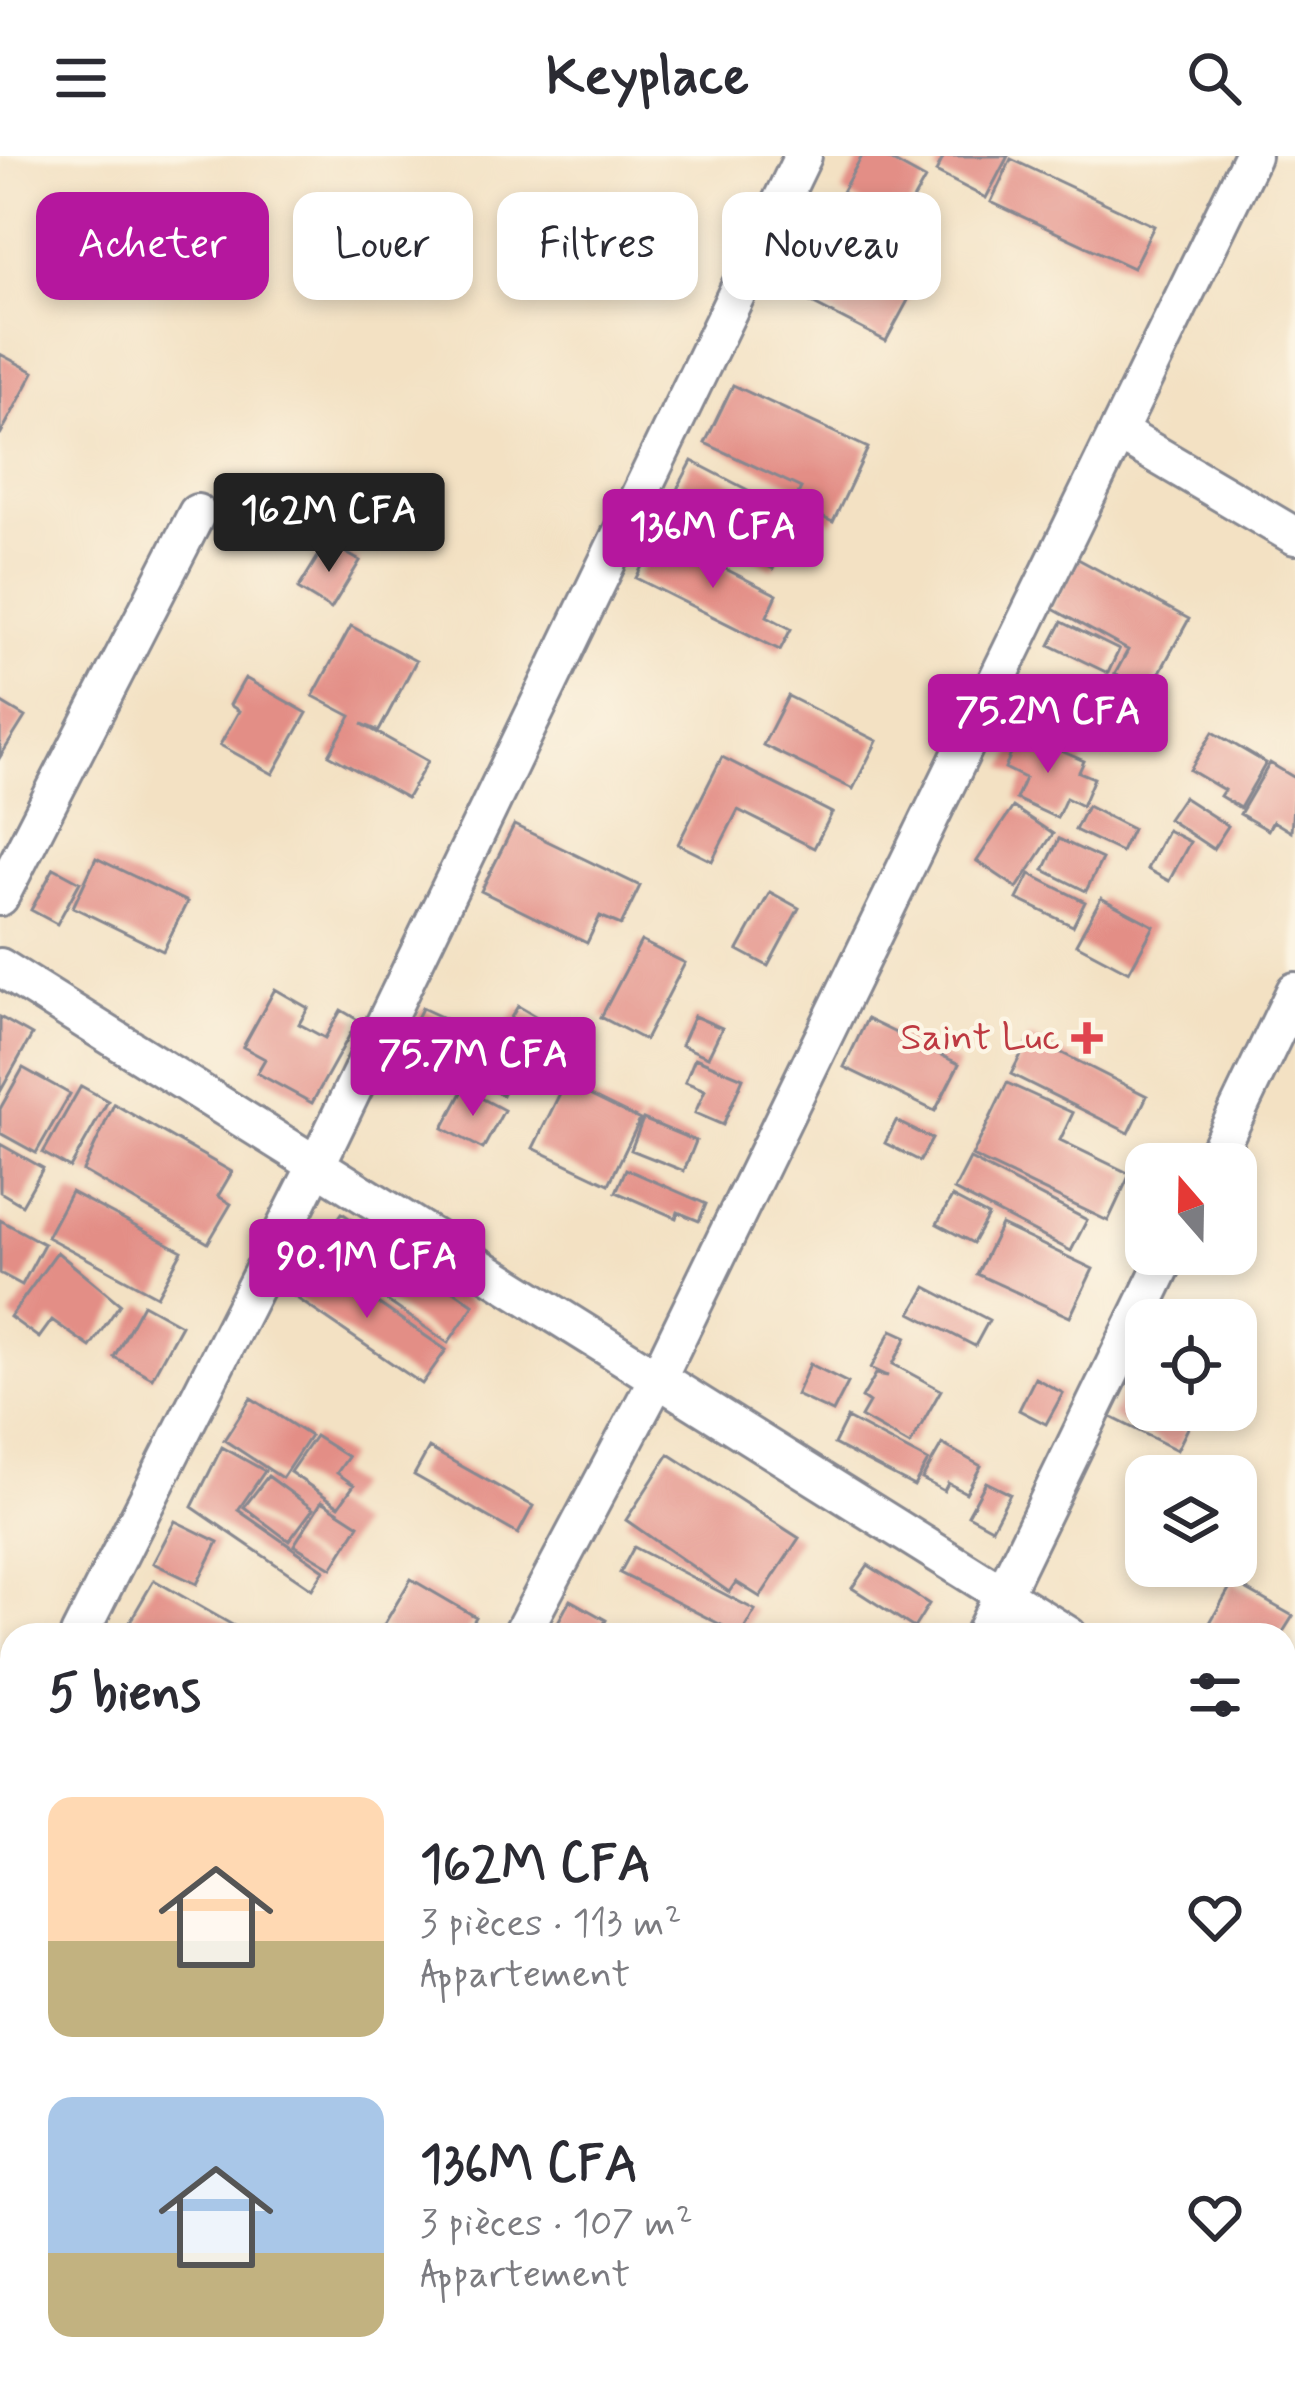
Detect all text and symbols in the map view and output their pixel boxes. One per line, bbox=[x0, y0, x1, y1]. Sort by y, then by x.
text: Keyplace bbox=[546, 43, 749, 114]
icon: menu bbox=[48, 45, 114, 111]
icon: search bbox=[1181, 45, 1247, 111]
chip: Acheter bbox=[36, 192, 269, 300]
chip: Louer bbox=[293, 192, 473, 300]
chip: Filtres bbox=[497, 192, 698, 300]
chip: Nouveau bbox=[722, 192, 941, 300]
pin: 162M CFA bbox=[205, 473, 453, 575]
text: 162M CFA bbox=[241, 486, 417, 537]
pin: 136M CFA bbox=[589, 489, 837, 591]
text: 136M CFA bbox=[630, 502, 796, 553]
pin: 75.2M CFA bbox=[911, 674, 1185, 776]
text: 75.2M CFA bbox=[955, 687, 1141, 738]
place label: Saint Luc bbox=[900, 1013, 1060, 1064]
pin: 75.7M CFA bbox=[336, 1017, 610, 1119]
marker: Saint Luc bbox=[1071, 1022, 1103, 1054]
text: 75.7M CFA bbox=[378, 1030, 568, 1081]
north arrow bbox=[1125, 1143, 1257, 1275]
map controls bbox=[1125, 1143, 1257, 1587]
pin: 90.1M CFA bbox=[230, 1219, 504, 1321]
text: 90.1M CFA bbox=[276, 1232, 458, 1283]
button: locate bbox=[1125, 1299, 1257, 1431]
button: layers bbox=[1125, 1455, 1257, 1587]
text: 5 biens bbox=[48, 1662, 201, 1728]
icon: filters bbox=[1182, 1662, 1248, 1728]
text: 162M CFA bbox=[420, 1833, 651, 1899]
icon: home bbox=[144, 1845, 288, 1989]
icon: heart bbox=[1182, 1884, 1248, 1950]
text: 3 pièces · 113 m² bbox=[420, 1899, 682, 1950]
text: Appartement bbox=[420, 1950, 630, 2001]
text: 136M CFA bbox=[420, 2133, 638, 2199]
icon: home bbox=[144, 2145, 288, 2289]
icon: heart bbox=[1182, 2184, 1248, 2250]
text: 3 pièces · 107 m² bbox=[420, 2199, 693, 2250]
text: Appartement bbox=[420, 2250, 630, 2301]

